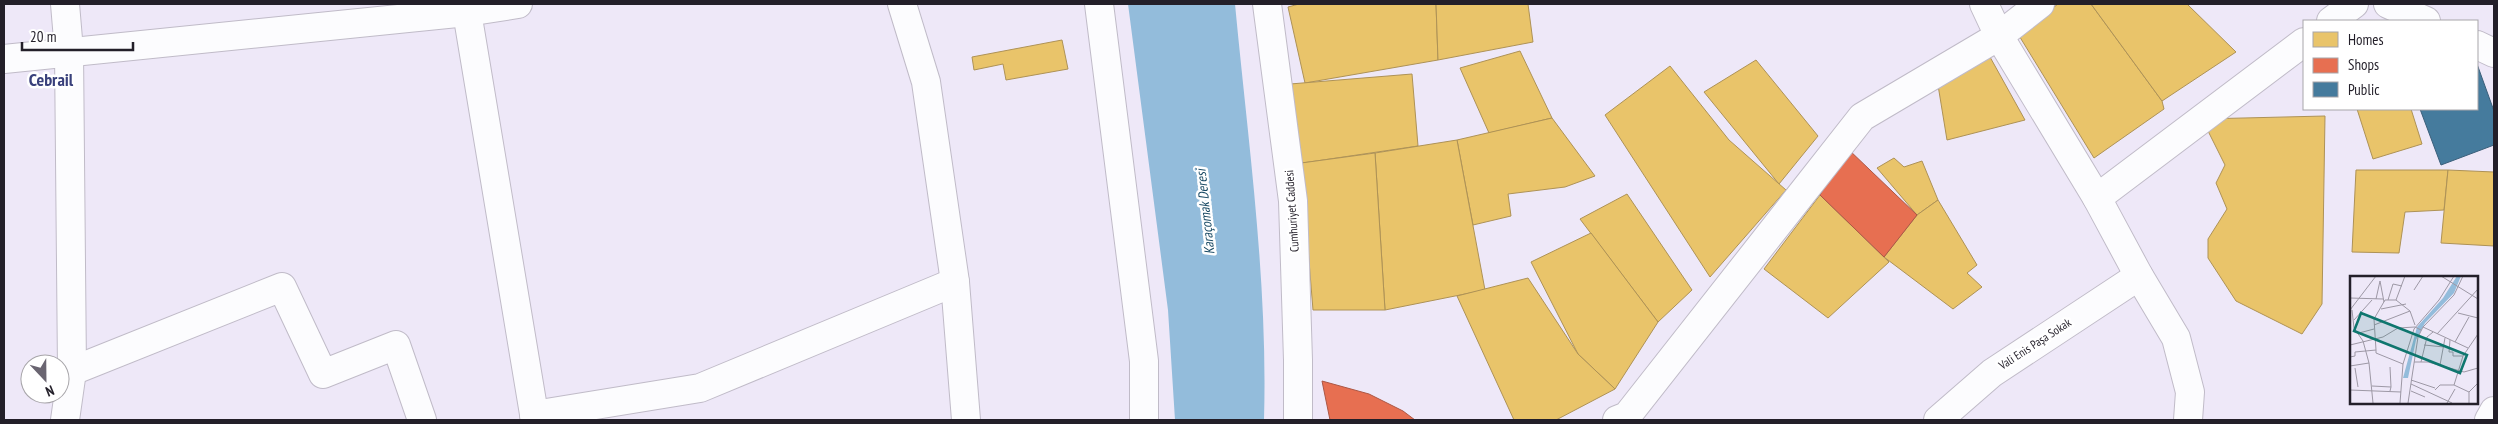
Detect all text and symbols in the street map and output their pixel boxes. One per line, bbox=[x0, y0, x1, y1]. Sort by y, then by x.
scale bar bbox=[22, 20, 134, 52]
legend bbox=[2303, 20, 2478, 110]
text: 20 m bbox=[30, 27, 56, 46]
text: Homes bbox=[2348, 30, 2384, 49]
text: Shops bbox=[2348, 55, 2379, 74]
district label: Cebrail bbox=[29, 68, 74, 91]
text: Public bbox=[2348, 80, 2380, 99]
water label: Karaçomak Deresi bbox=[1191, 166, 1218, 256]
street label: Cumhuriyet Caddesi bbox=[1281, 170, 1302, 253]
inset map bbox=[2350, 276, 2478, 404]
street label: Vali Enis Paşa Sokak bbox=[1995, 314, 2074, 373]
north arrow bbox=[20, 354, 70, 404]
text: N bbox=[43, 381, 57, 401]

